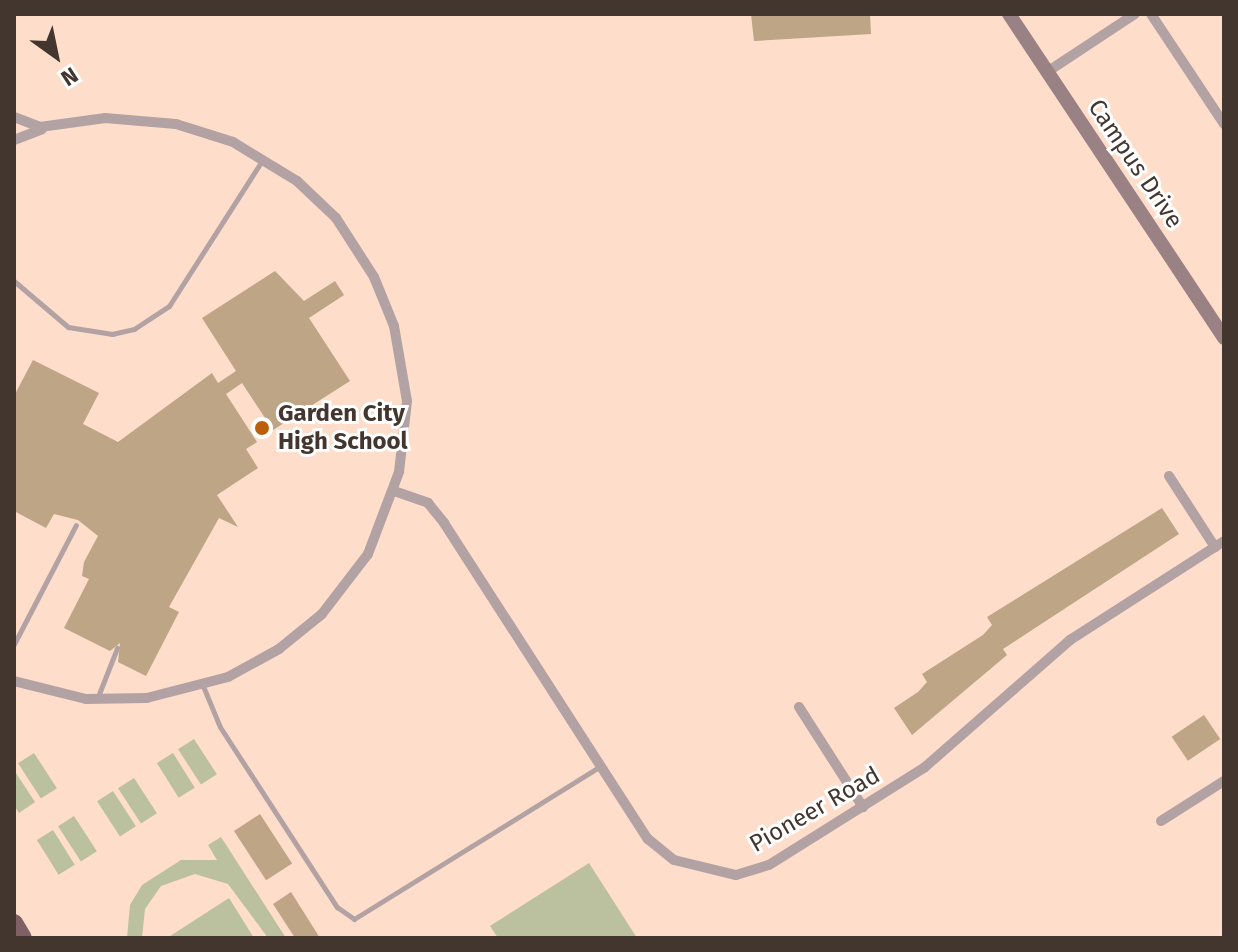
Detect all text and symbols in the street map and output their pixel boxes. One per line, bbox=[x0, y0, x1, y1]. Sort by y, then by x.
north arrow bbox=[16, 16, 96, 96]
text: N bbox=[56, 61, 83, 92]
street label: Campus Drive bbox=[1081, 94, 1189, 234]
place label: Garden City High School bbox=[278, 400, 408, 456]
marker: Garden City High School bbox=[253, 419, 271, 437]
street label: Pioneer Road bbox=[745, 761, 885, 859]

